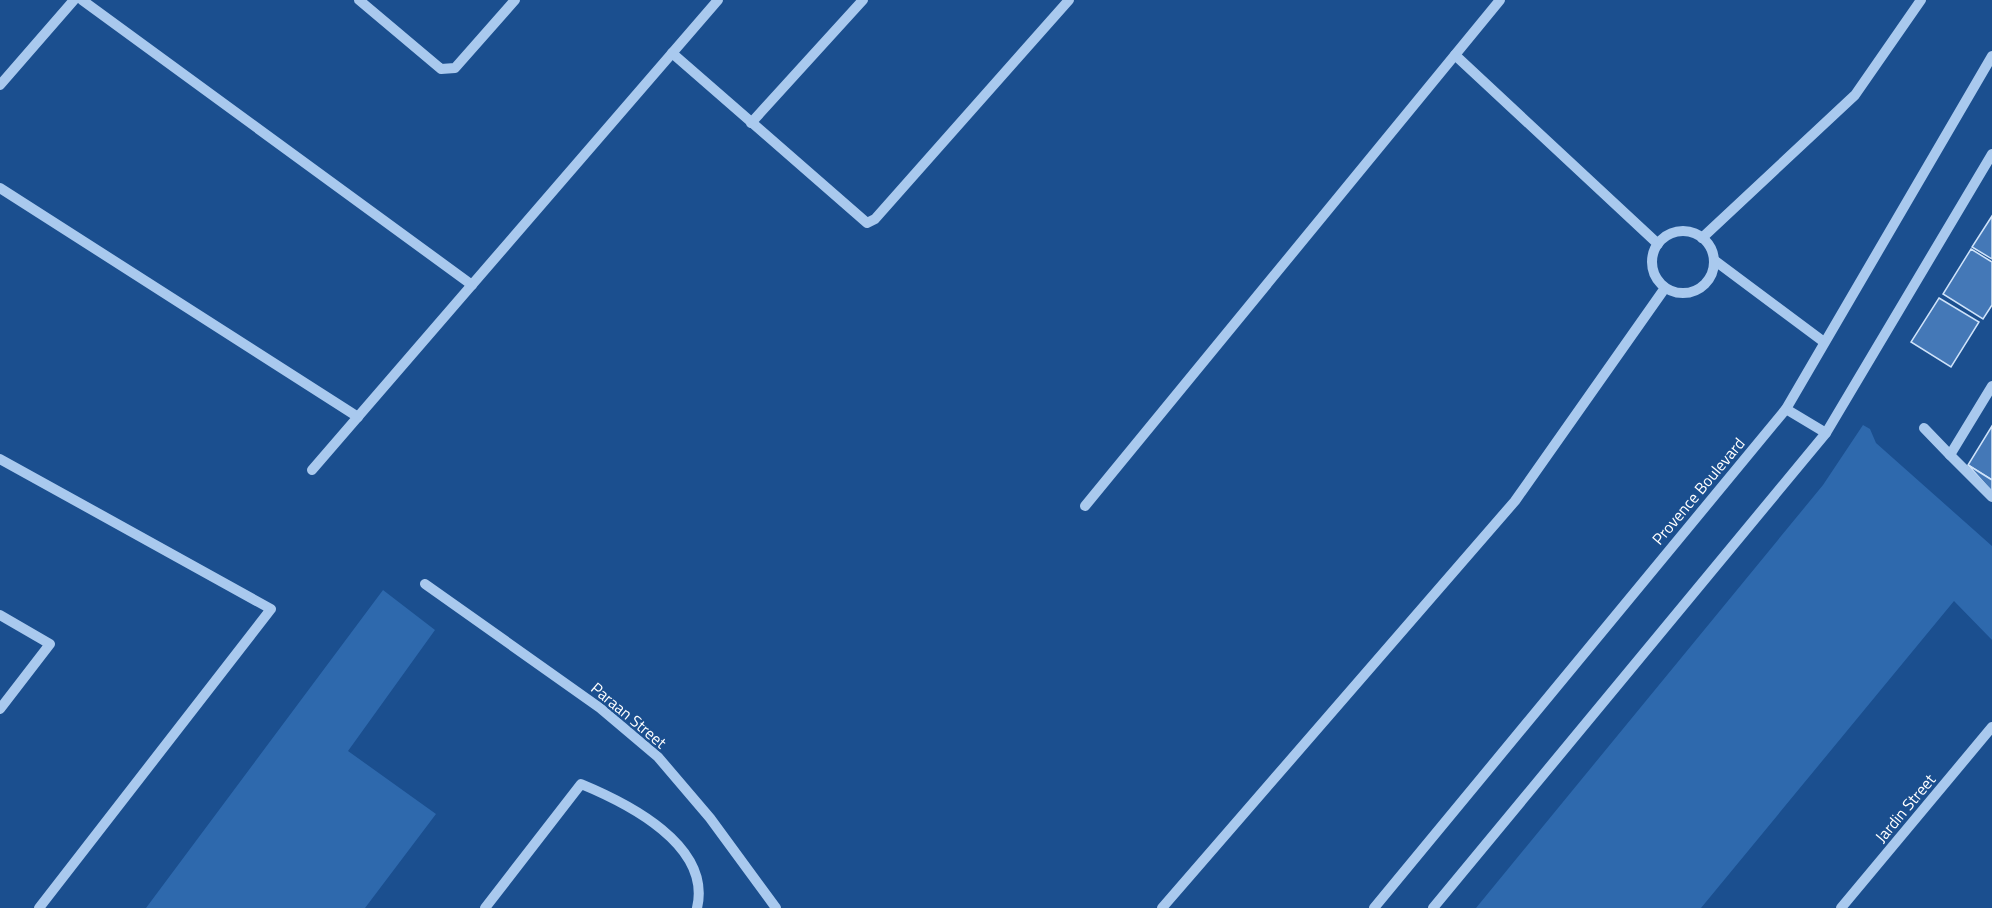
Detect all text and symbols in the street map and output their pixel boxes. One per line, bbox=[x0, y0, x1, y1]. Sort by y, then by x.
street label: Provence Boulevard bbox=[1646, 432, 1750, 550]
street label: Paraan Street bbox=[586, 676, 672, 754]
street label: Jardin Street bbox=[1869, 768, 1941, 848]

